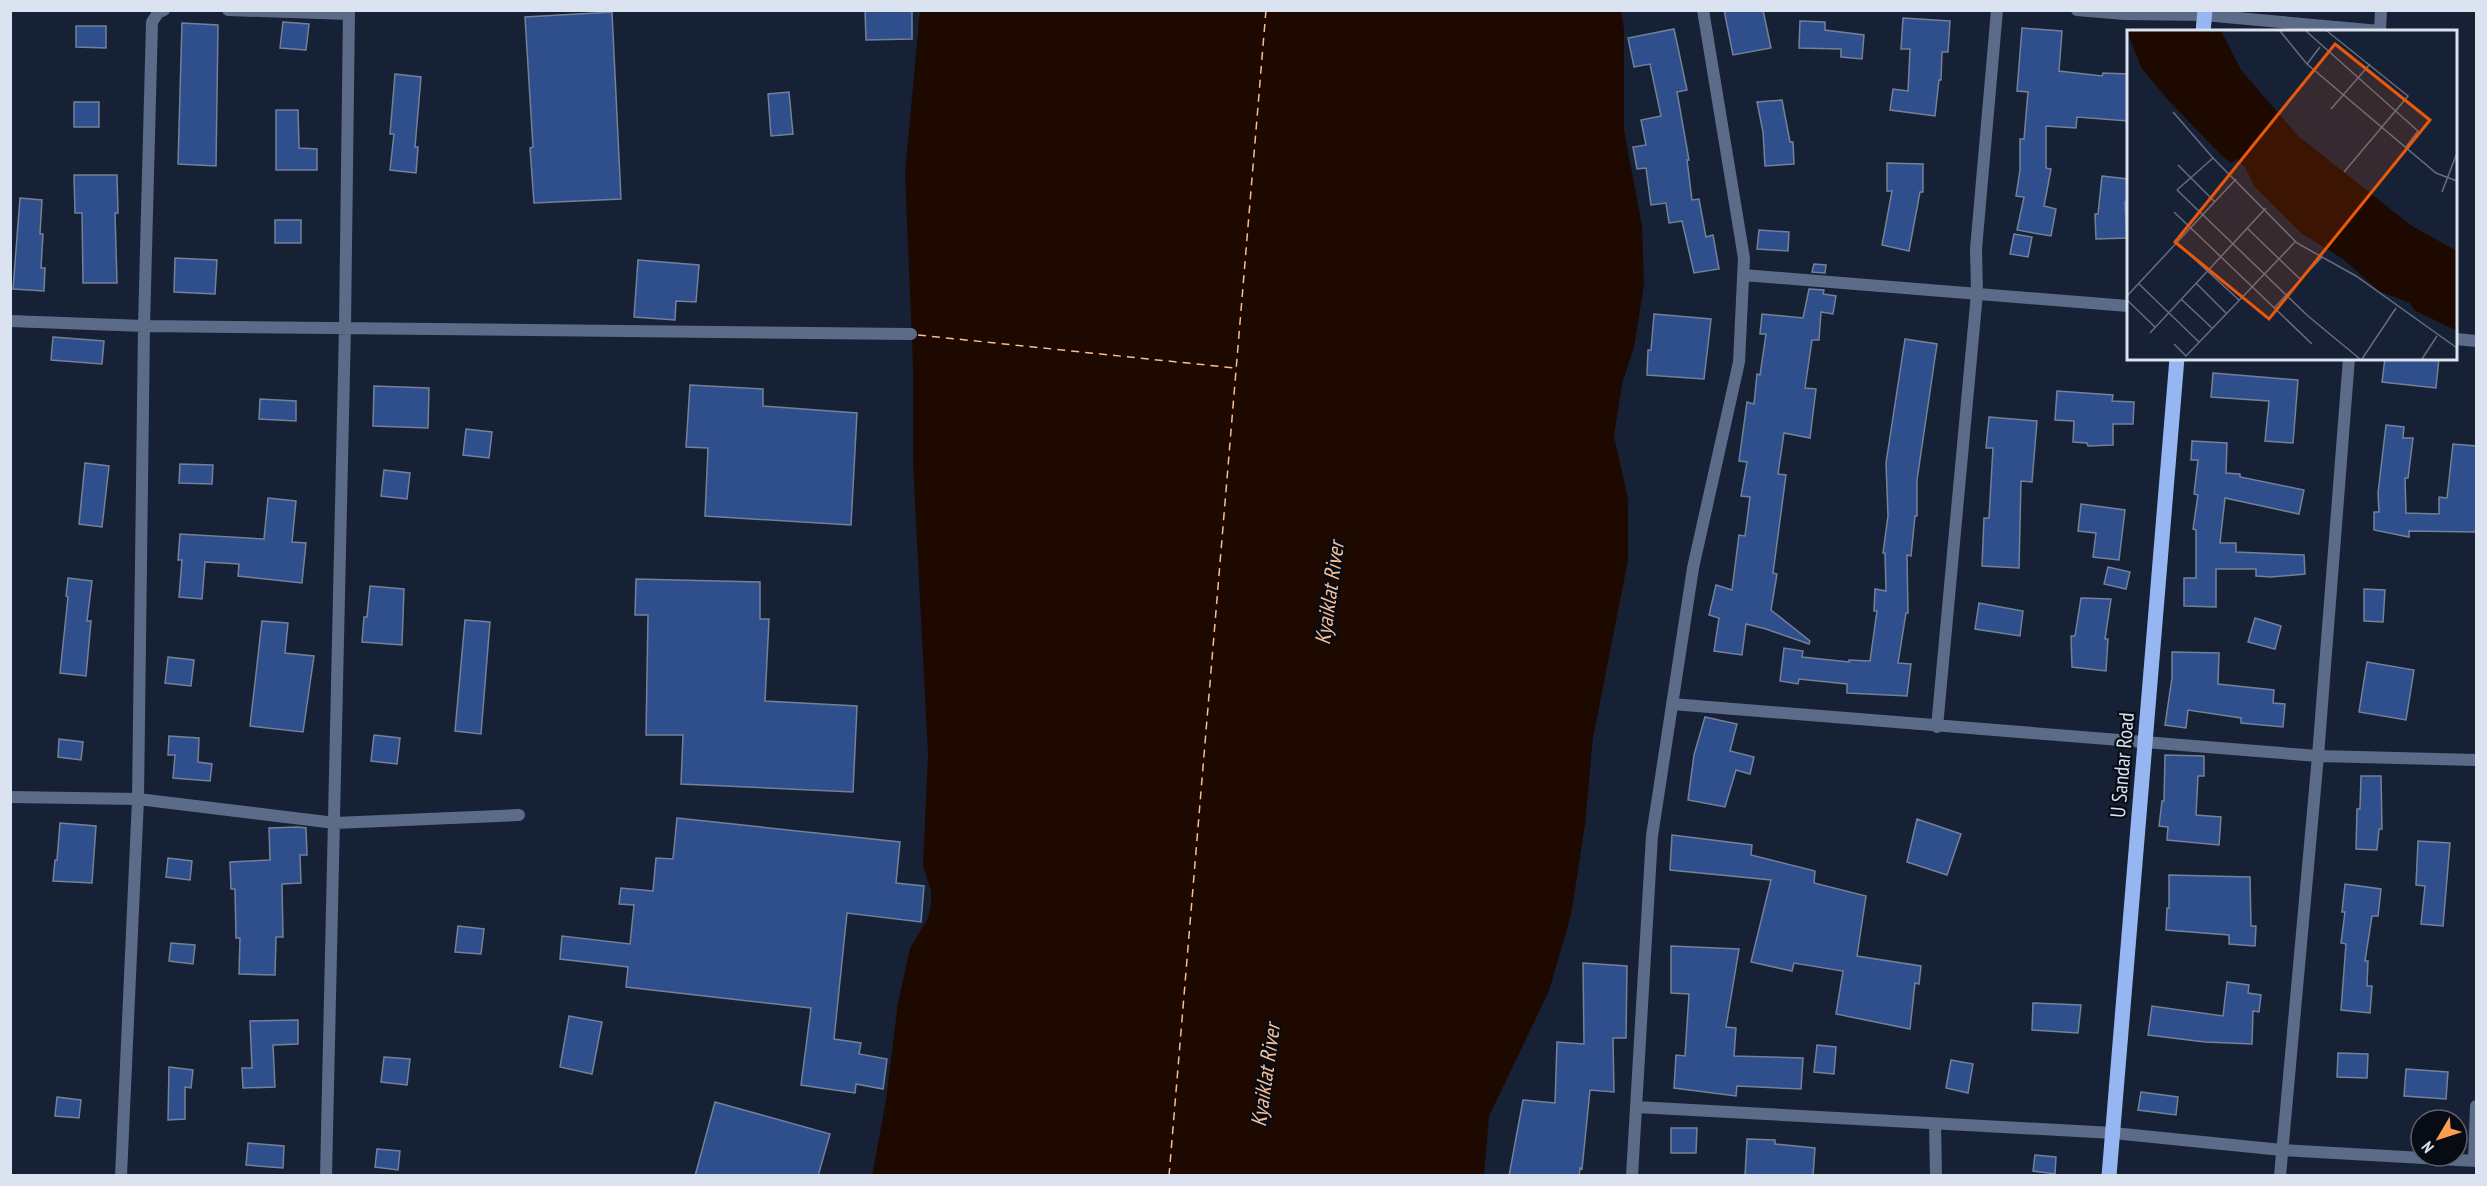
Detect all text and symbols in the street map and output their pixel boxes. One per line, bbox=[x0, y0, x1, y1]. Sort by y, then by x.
inset map bbox=[2127, 30, 2457, 360]
water label: Kyaiklat River bbox=[1308, 537, 1351, 646]
street label: U Sandar Road bbox=[2104, 711, 2140, 819]
water label: Kyaiklat River bbox=[1244, 1019, 1287, 1128]
north arrow bbox=[2409, 1108, 2469, 1168]
text: N bbox=[2417, 1138, 2438, 1157]

